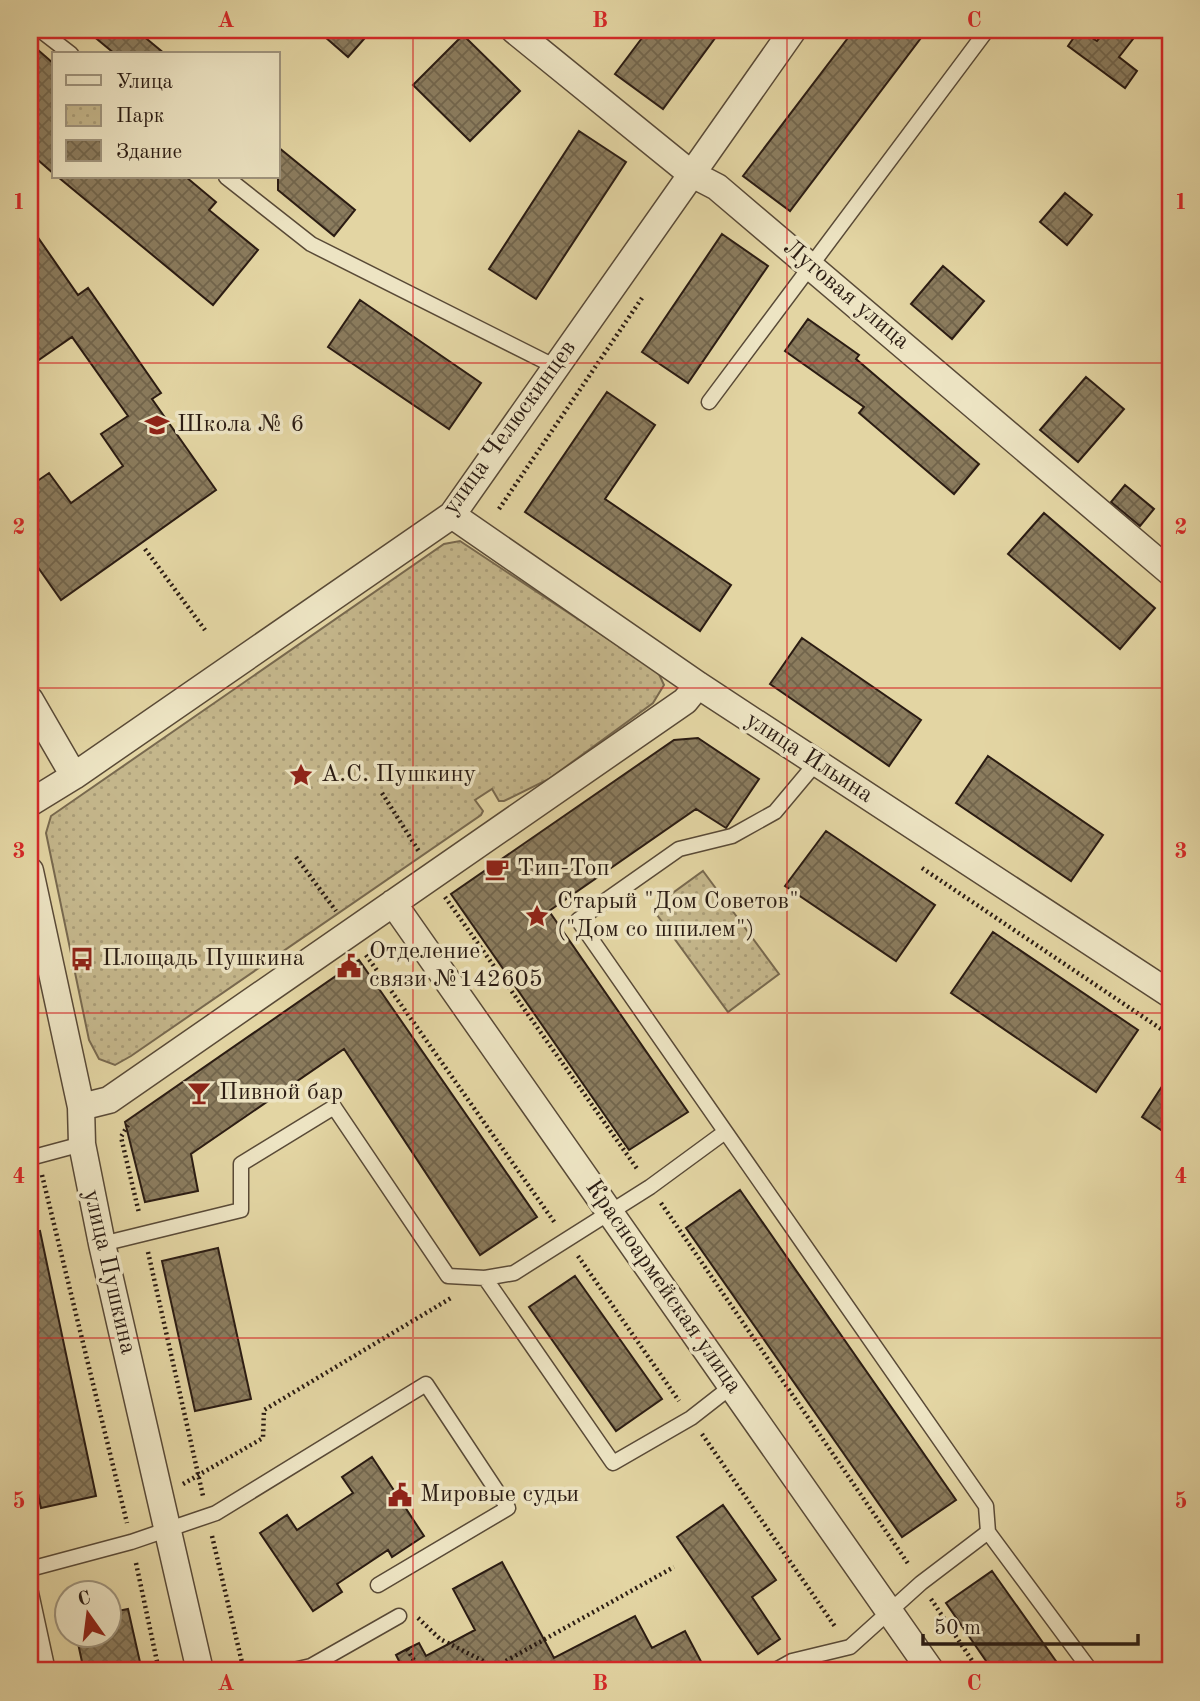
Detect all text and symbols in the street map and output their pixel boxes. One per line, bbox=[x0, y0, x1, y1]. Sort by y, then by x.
text: A bbox=[217, 9, 235, 32]
text: B bbox=[592, 9, 608, 32]
text: C bbox=[966, 9, 982, 32]
legend bbox=[52, 52, 280, 178]
text: Улица bbox=[116, 72, 173, 93]
text: Парк bbox=[116, 106, 165, 127]
text: Здание bbox=[116, 142, 182, 163]
text: 1 bbox=[12, 191, 26, 214]
text: 1 bbox=[1174, 191, 1188, 214]
street label: Луговая улица bbox=[778, 236, 914, 355]
street label: улица Челюскинцев bbox=[439, 336, 581, 520]
school or university icon: Школа № 6 bbox=[143, 411, 171, 439]
place label: Школа № 6 bbox=[177, 413, 304, 437]
text: 2 bbox=[12, 516, 26, 539]
text: 2 bbox=[1174, 516, 1188, 539]
street label: улица Ильина bbox=[741, 708, 877, 808]
place icon: А.С. Пушкину bbox=[287, 761, 315, 789]
place label: А.С. Пушкину bbox=[321, 763, 477, 787]
text: 3 bbox=[12, 840, 26, 863]
text: 3 bbox=[1174, 840, 1188, 863]
cafe icon: Тип-Топ bbox=[483, 855, 511, 883]
place label: Тип-Топ bbox=[517, 857, 610, 881]
place label: Старый "Дом Советов" ("Дом со шпилем") bbox=[557, 890, 799, 942]
place icon: Старый "Дом Советов" ("Дом со шпилем") bbox=[523, 902, 551, 930]
place label: Отделение связи №142605 bbox=[369, 940, 543, 992]
bus stop icon: Площадь Пушкина bbox=[68, 945, 96, 973]
place label: Площадь Пушкина bbox=[102, 947, 305, 971]
public building icon: Отделение связи №142605 bbox=[335, 952, 363, 980]
bar icon: Пивной бар bbox=[185, 1079, 213, 1107]
place label: Пивной бар bbox=[219, 1081, 343, 1105]
text: 4 bbox=[12, 1165, 26, 1188]
text: 4 bbox=[1174, 1165, 1188, 1188]
street label: Красноармейская улица bbox=[580, 1176, 746, 1398]
street label: улица Пушкина bbox=[78, 1187, 140, 1357]
public building icon: Мировые судьи bbox=[386, 1481, 414, 1509]
place label: Мировые судьи bbox=[420, 1483, 579, 1507]
text: 5 bbox=[12, 1490, 26, 1513]
text: 5 bbox=[1174, 1490, 1188, 1513]
north arrow bbox=[52, 1578, 122, 1648]
text: С bbox=[76, 1589, 93, 1611]
scale bar bbox=[923, 1603, 1139, 1647]
text: 50 m bbox=[934, 1618, 981, 1639]
text: A bbox=[217, 1672, 235, 1695]
text: B bbox=[592, 1672, 608, 1695]
text: C bbox=[966, 1672, 982, 1695]

